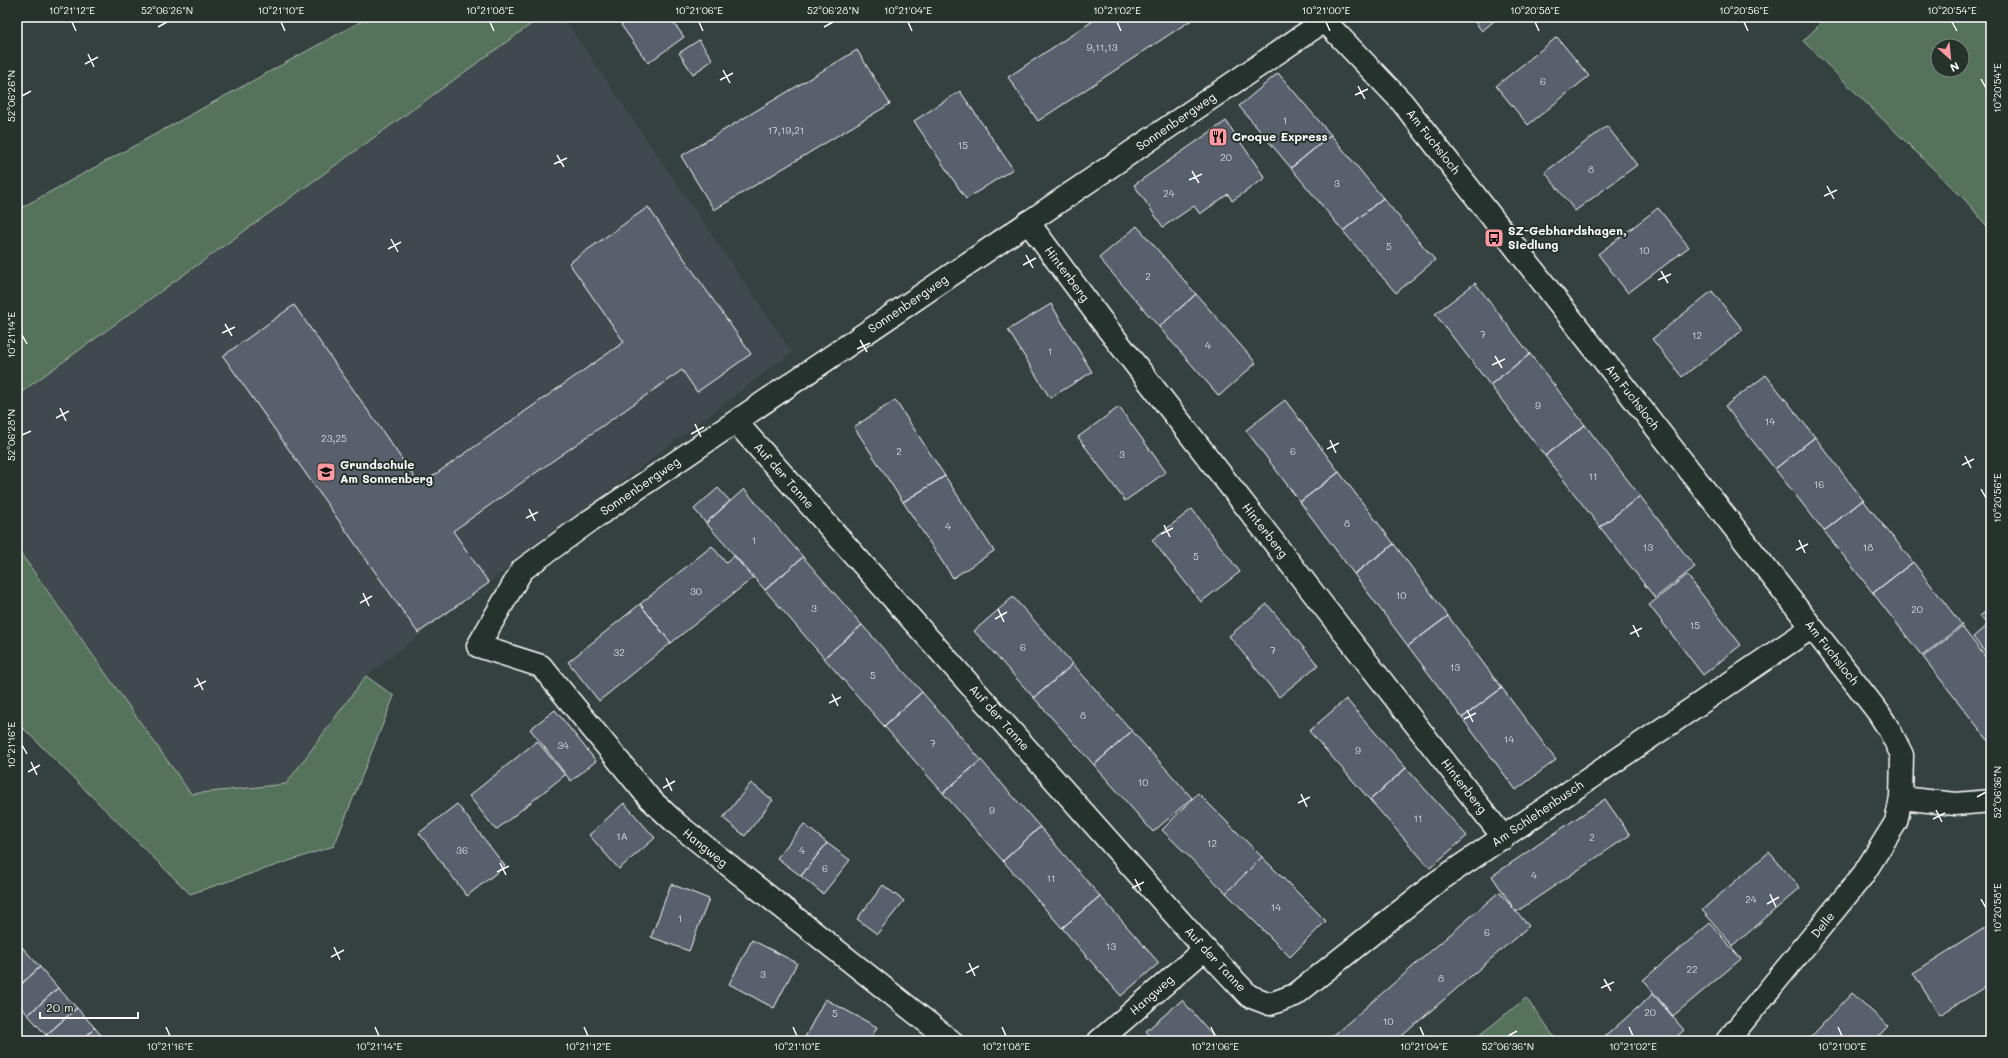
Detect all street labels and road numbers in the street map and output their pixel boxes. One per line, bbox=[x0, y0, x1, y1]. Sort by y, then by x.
street label: Sonnenbergweg bbox=[1132, 88, 1218, 154]
street label: Am Fuchsloch bbox=[1403, 105, 1465, 177]
street label: Hinterberg bbox=[1042, 242, 1094, 305]
street label: Sonnenbergweg bbox=[865, 271, 951, 336]
street label: Am Fuchsloch bbox=[1603, 361, 1664, 433]
street label: Auf der Tanne bbox=[751, 439, 818, 512]
street label: Sonnenbergweg bbox=[597, 453, 683, 518]
street label: Hinterberg bbox=[1239, 499, 1292, 561]
street label: Am Fuchsloch bbox=[1802, 616, 1863, 688]
street label: Auf der Tanne bbox=[966, 681, 1034, 754]
street label: Hinterberg bbox=[1438, 755, 1491, 817]
street label: Am Schlehenbusch bbox=[1488, 776, 1586, 850]
street label: Hangweg bbox=[680, 824, 731, 870]
street label: Delle bbox=[1807, 908, 1838, 941]
street label: Auf der Tanne bbox=[1182, 923, 1250, 995]
street label: Hangweg bbox=[1126, 971, 1177, 1018]

